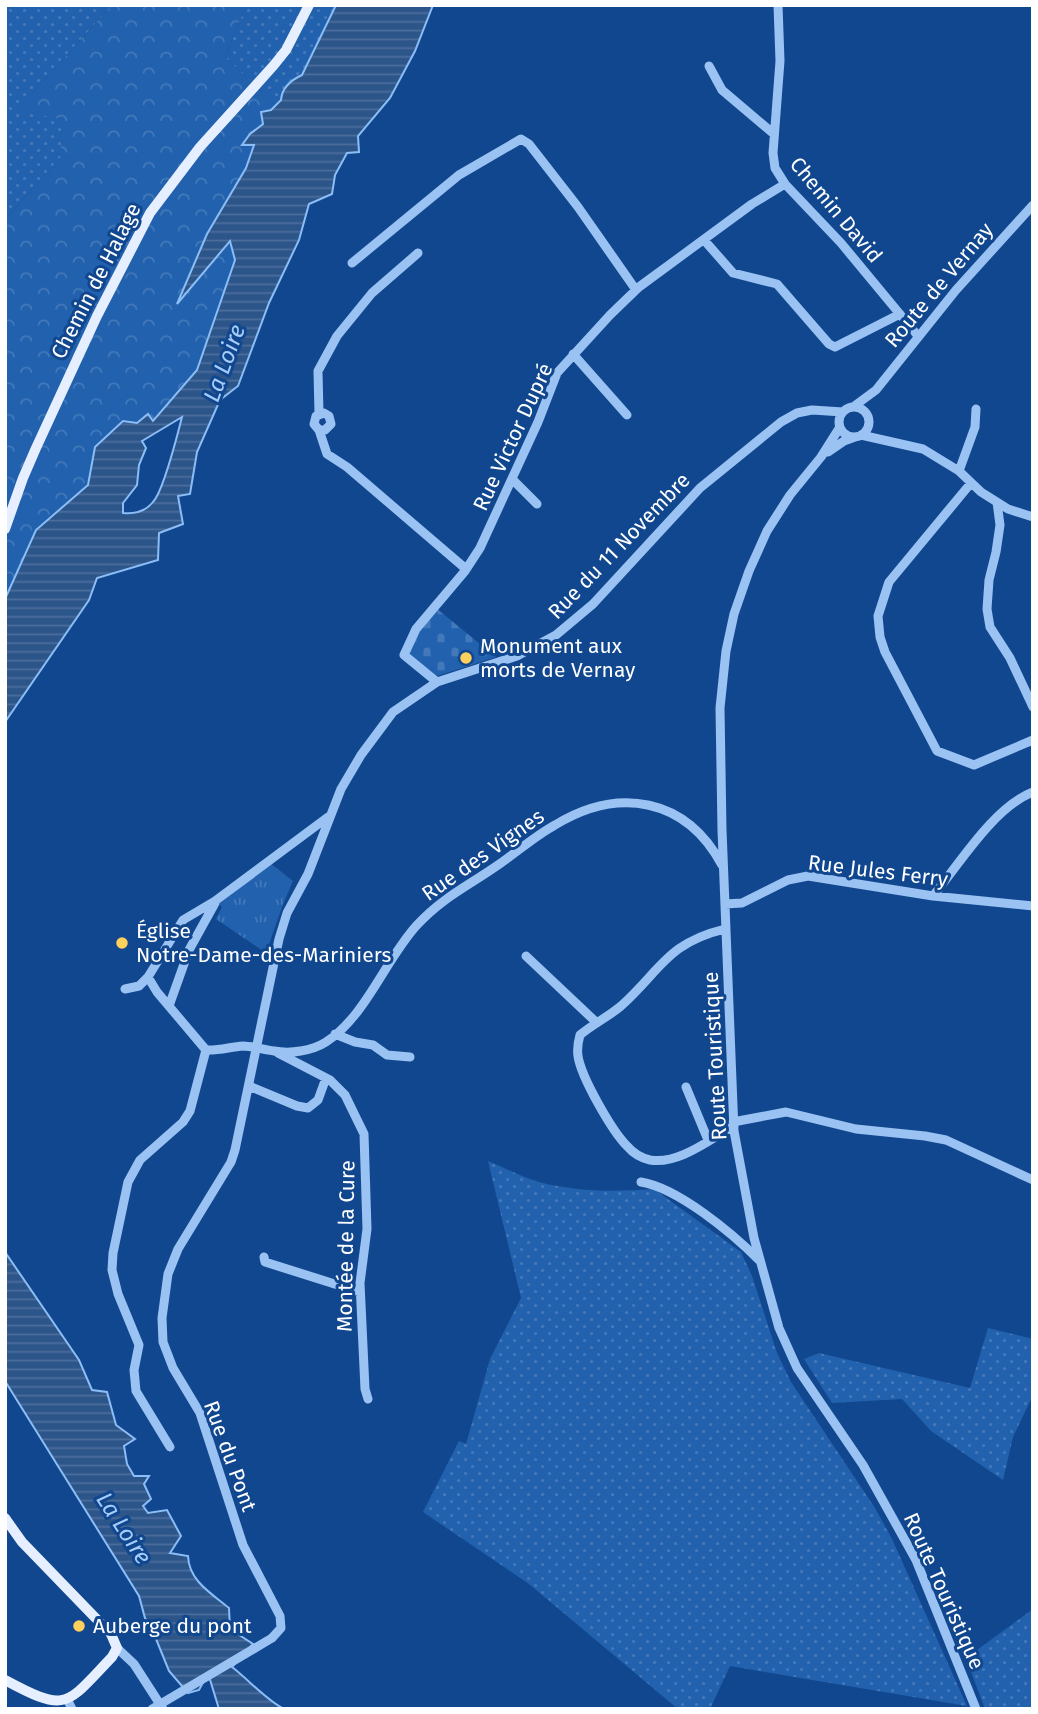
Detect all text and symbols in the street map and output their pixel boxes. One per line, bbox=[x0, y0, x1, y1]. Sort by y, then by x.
street label: Chemin David bbox=[784, 152, 888, 268]
street label: Chemin de Halage bbox=[45, 199, 147, 363]
street label: Route de Vernay bbox=[879, 217, 999, 353]
water label: La Loire bbox=[197, 320, 251, 405]
street label: Rue Victor Dupré bbox=[467, 359, 559, 515]
street label: Rue du 11 Novembre bbox=[542, 467, 696, 625]
place label: Monument aux morts de Vernay bbox=[480, 633, 636, 683]
marker: Monument aux morts de Vernay bbox=[458, 650, 474, 666]
street label: Rue des Vignes bbox=[417, 803, 549, 907]
street label: Rue Jules Ferry bbox=[806, 850, 950, 893]
place label: Église Notre-Dame-des-Mariniers bbox=[136, 918, 392, 968]
marker: Église Notre-Dame-des-Mariniers bbox=[114, 935, 130, 951]
street label: Route Touristique bbox=[698, 971, 732, 1141]
street label: Montée de la Cure bbox=[332, 1160, 360, 1332]
street label: Rue du Pont bbox=[198, 1397, 262, 1515]
water label: La Loire bbox=[90, 1487, 158, 1569]
street label: Route Touristique bbox=[898, 1509, 990, 1673]
place label: Auberge du pont bbox=[93, 1613, 252, 1639]
marker: Auberge du pont bbox=[71, 1618, 87, 1634]

